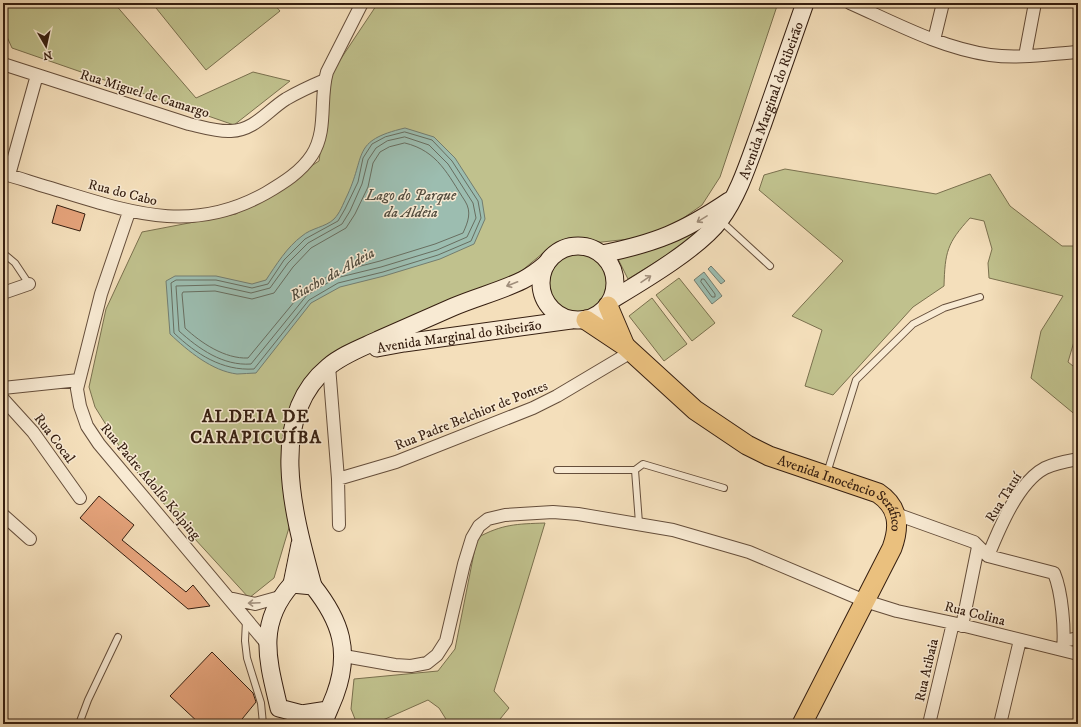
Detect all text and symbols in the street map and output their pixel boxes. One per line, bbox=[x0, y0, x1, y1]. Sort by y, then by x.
street label: Avenida Marginal do Ribeirão bbox=[735, 19, 808, 182]
north arrow bbox=[26, 26, 66, 66]
text: N bbox=[42, 47, 53, 63]
street label: Rua Miguel de Camargo bbox=[78, 66, 212, 122]
street label: Rua do Cabo bbox=[86, 176, 159, 210]
water label: Lago do Parque da Aldeia bbox=[365, 186, 457, 222]
one-way arrow bbox=[696, 215, 707, 223]
water label: Riacho da Aldeia bbox=[285, 243, 378, 306]
one-way arrow bbox=[640, 274, 651, 283]
one-way arrow bbox=[507, 281, 519, 289]
street label: Avenida Marginal do Ribeirão bbox=[375, 316, 543, 358]
street label: Rua Padre Belchior de Pontes bbox=[392, 377, 551, 455]
district label: ALDEIA DE CARAPICUÍBA bbox=[190, 406, 322, 449]
street label: Rua Cocal bbox=[30, 410, 79, 468]
street label: Rua Padre Adolfo Kolping bbox=[96, 420, 204, 544]
street label: Avenida Inocêncio Seráfico bbox=[775, 451, 905, 532]
street label: Rua Tatuí bbox=[982, 468, 1027, 526]
street label: Rua Colina bbox=[942, 598, 1007, 630]
one-way arrow bbox=[248, 599, 261, 607]
street label: Rua Atibaia bbox=[911, 637, 943, 703]

